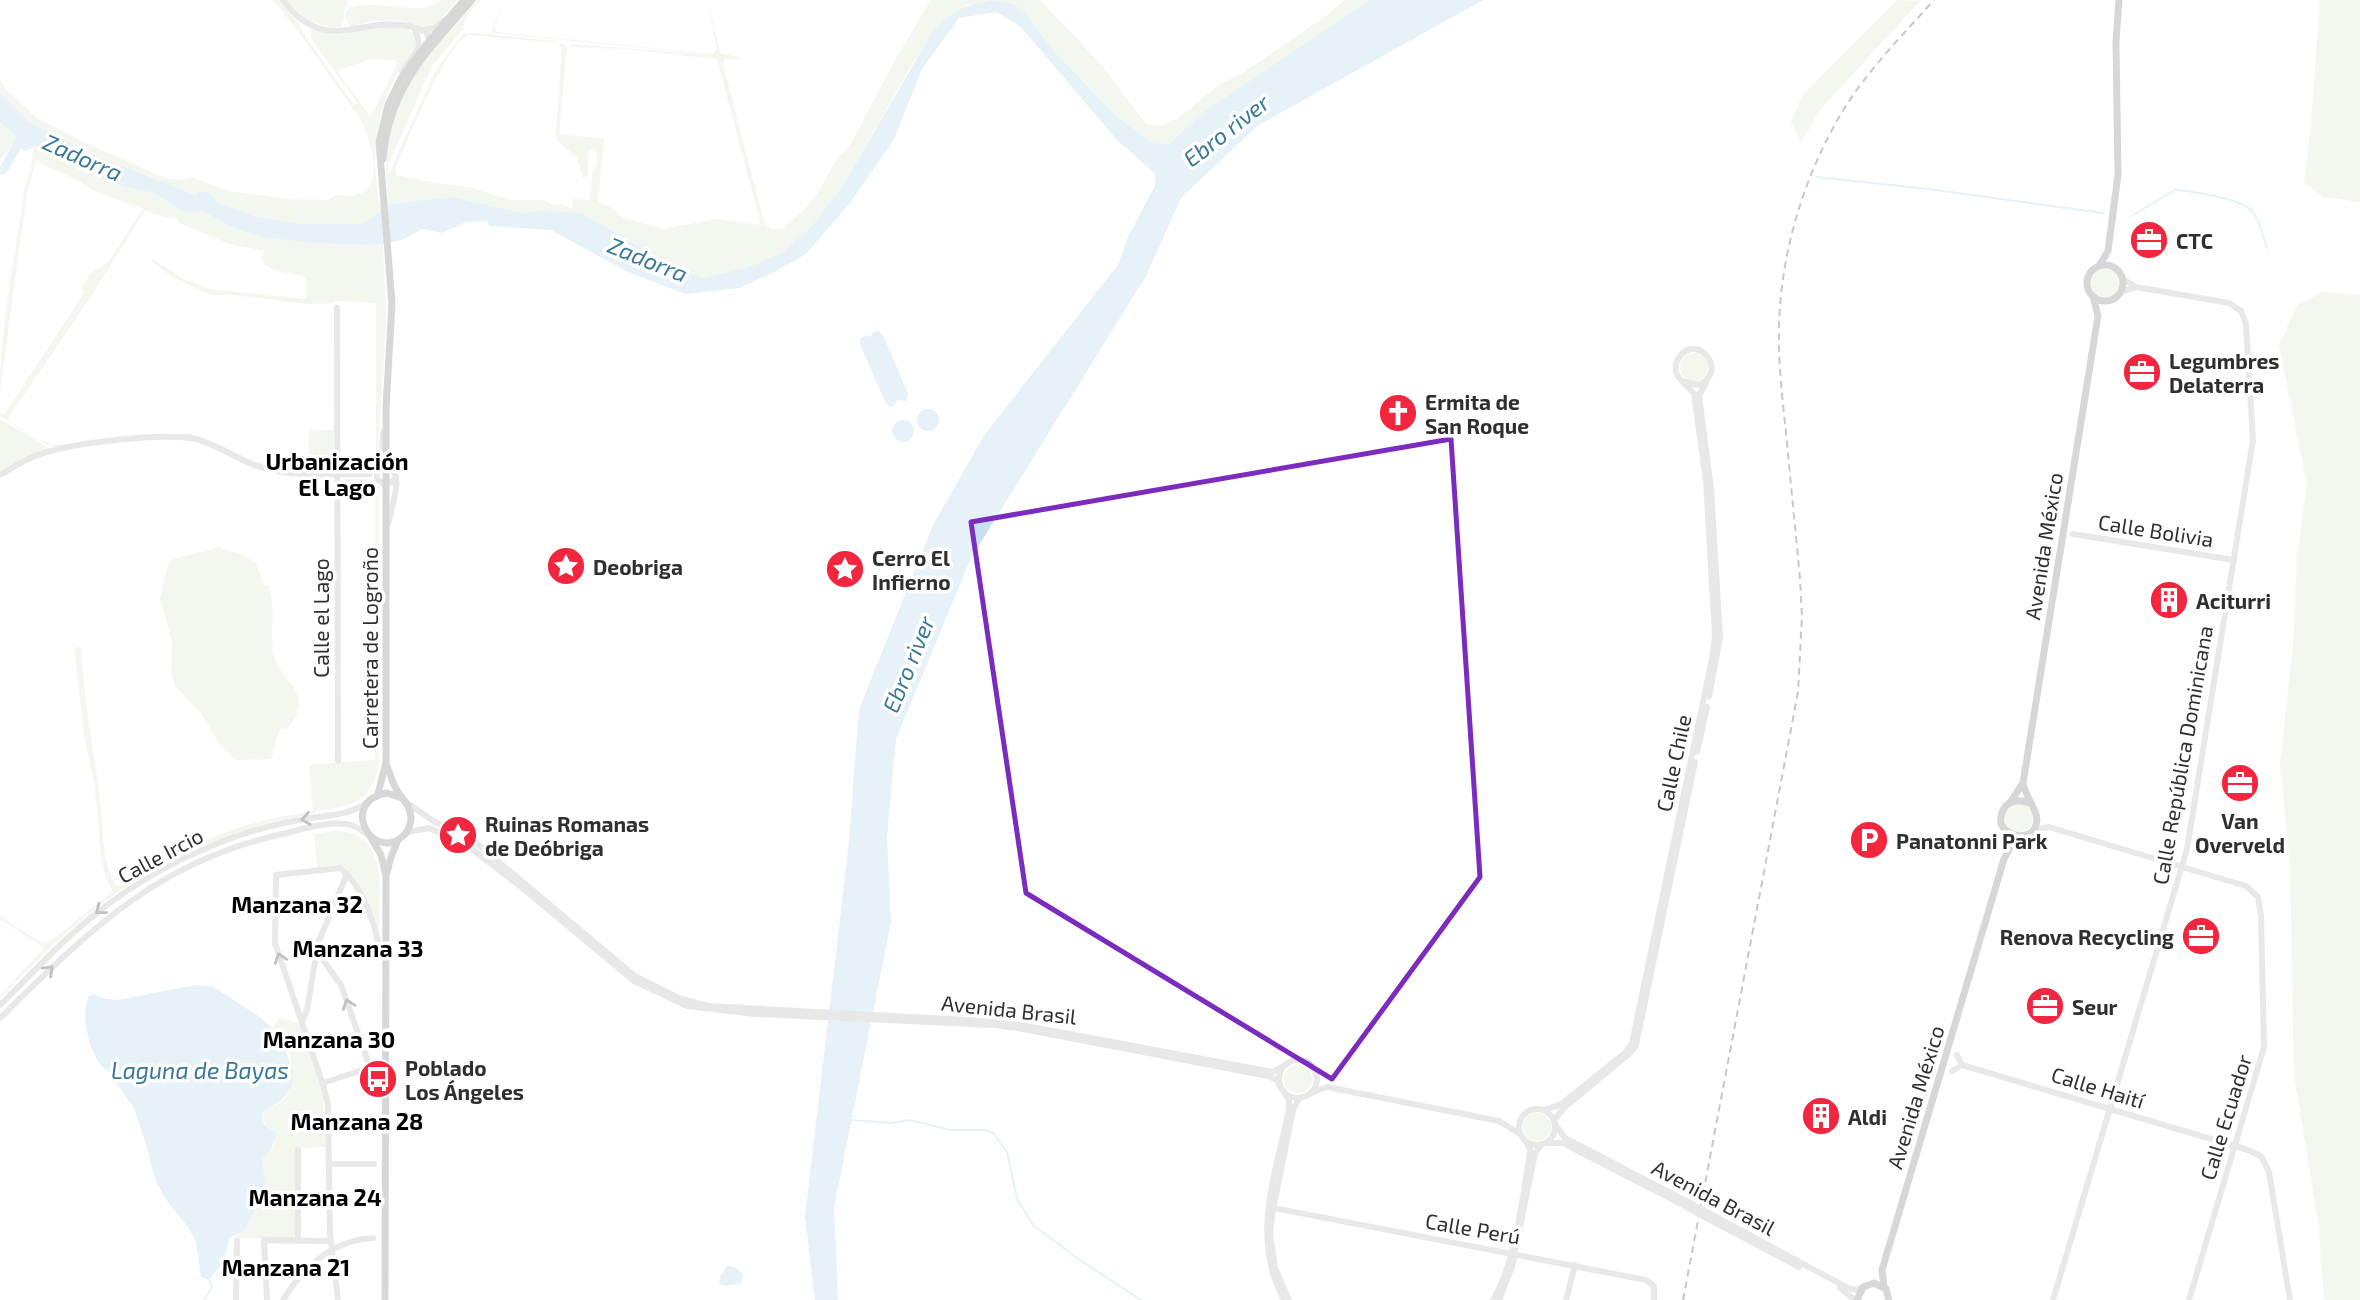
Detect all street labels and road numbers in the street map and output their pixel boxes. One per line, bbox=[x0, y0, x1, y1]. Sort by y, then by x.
street label: Avenida México bbox=[2019, 471, 2067, 621]
street label: Calle Bolivia bbox=[2097, 509, 2215, 551]
street label: Carretera de Logroño bbox=[357, 547, 382, 749]
street label: Calle el Lago bbox=[308, 558, 333, 678]
street label: Calle República Dominicana bbox=[2147, 624, 2217, 886]
street label: Calle Chile bbox=[1650, 712, 1696, 814]
street label: Calle Ircio bbox=[113, 822, 207, 888]
street label: Avenida Brasil bbox=[940, 989, 1079, 1029]
street label: Avenida México bbox=[1881, 1022, 1949, 1172]
street label: Calle Ecuador bbox=[2194, 1051, 2256, 1183]
street label: Calle Haití bbox=[2048, 1061, 2148, 1113]
street label: Avenida Brasil bbox=[1648, 1154, 1780, 1240]
street label: Calle Perú bbox=[1424, 1207, 1522, 1249]

